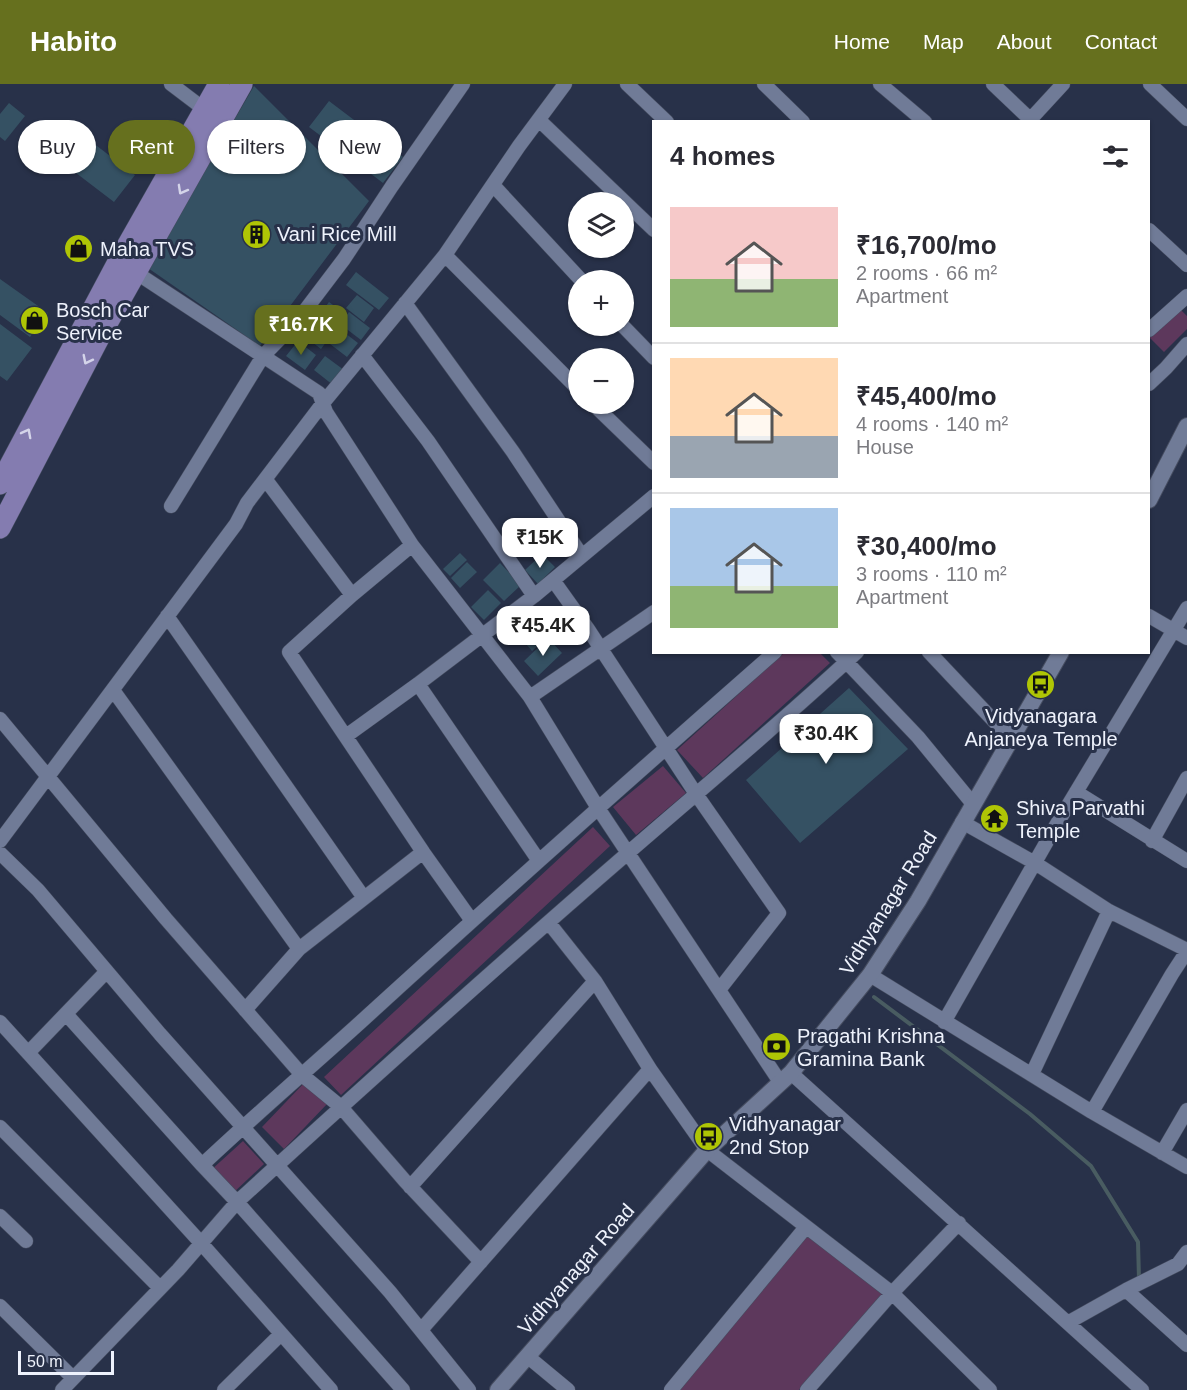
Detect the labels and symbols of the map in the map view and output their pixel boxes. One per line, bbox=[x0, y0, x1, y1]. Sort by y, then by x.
one-way arrow bbox=[178, 184, 189, 194]
building icon: Vani Rice Mill bbox=[240, 218, 272, 250]
place label: Vani Rice Mill bbox=[277, 223, 397, 245]
shop icon: Maha TVS bbox=[63, 233, 95, 265]
place label: Maha TVS bbox=[100, 238, 194, 260]
place label: Bosch Car Service bbox=[56, 299, 150, 344]
shop icon: Bosch Car Service bbox=[19, 305, 51, 337]
pin: ₹16.7K bbox=[252, 305, 350, 356]
one-way arrow bbox=[83, 354, 94, 364]
one-way arrow bbox=[20, 428, 32, 439]
pin: ₹15K bbox=[504, 518, 576, 569]
pin: ₹45.4K bbox=[494, 606, 592, 657]
bus stop icon: Vidyanagara Anjaneya Temple bbox=[1025, 669, 1057, 701]
place label: Vidyanagara Anjaneya Temple bbox=[964, 705, 1118, 750]
pin: ₹30.4K bbox=[777, 714, 875, 765]
place label: Shiva Parvathi Temple bbox=[1016, 797, 1145, 842]
temple icon: Shiva Parvathi Temple bbox=[979, 803, 1011, 835]
street label: Vidhyanagar Road bbox=[835, 827, 941, 979]
place label: Pragathi Krishna Gramina Bank bbox=[797, 1025, 946, 1070]
bank icon: Pragathi Krishna Gramina Bank bbox=[760, 1031, 792, 1063]
place label: Vidhyanagar 2nd Stop bbox=[729, 1113, 841, 1158]
bus stop icon: Vidhyanagar 2nd Stop bbox=[692, 1120, 724, 1152]
street label: Vidhyanagar Road bbox=[513, 1199, 639, 1339]
scale bar bbox=[18, 1348, 114, 1376]

